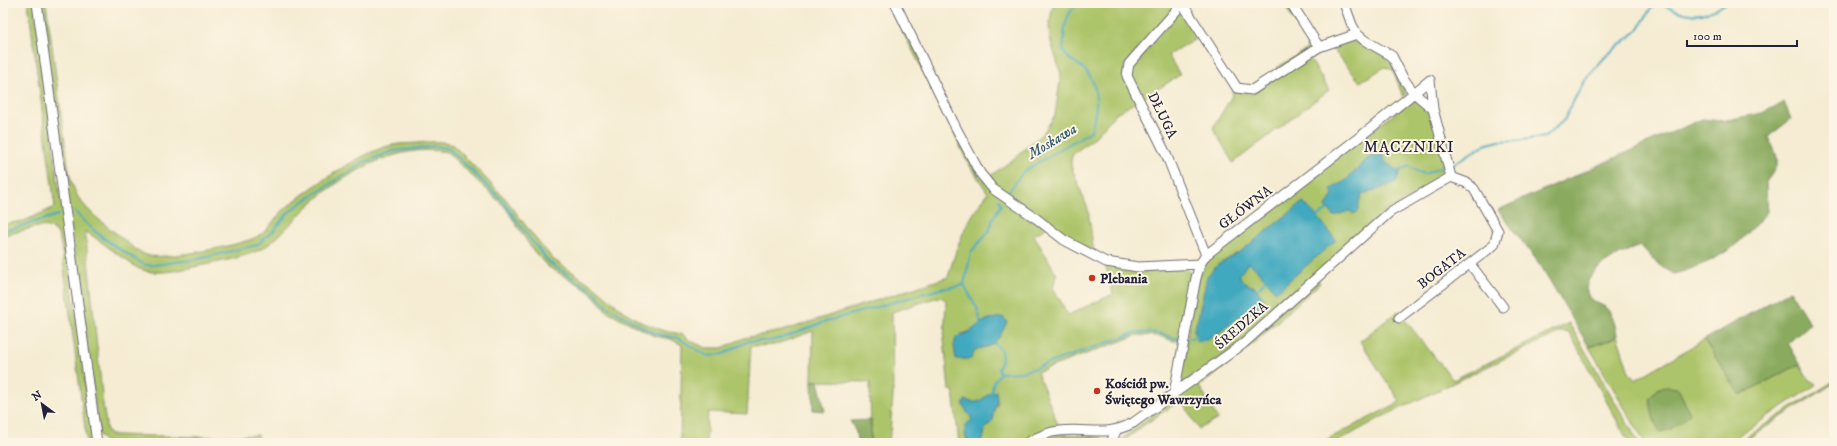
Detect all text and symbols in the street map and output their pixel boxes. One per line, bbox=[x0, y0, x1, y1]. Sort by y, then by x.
scale bar bbox=[1687, 22, 1797, 48]
text: 100 m bbox=[1693, 29, 1722, 44]
street label: DŁUGA bbox=[1143, 89, 1182, 143]
water label: Moskawa bbox=[1023, 119, 1080, 164]
district label: MĄCZNIKI bbox=[1363, 137, 1455, 157]
street label: GŁÓWNA bbox=[1215, 181, 1277, 234]
street label: BOGATA bbox=[1414, 244, 1470, 293]
place label: Plebania bbox=[1100, 270, 1148, 288]
marker: Plebania bbox=[1087, 273, 1097, 283]
street label: ŚREDZKA bbox=[1211, 297, 1273, 354]
place label: Kościół pw. Świętego Wawrzyńca bbox=[1105, 375, 1222, 409]
north arrow bbox=[22, 384, 62, 424]
marker: Kościół pw. Świętego Wawrzyńca bbox=[1092, 386, 1102, 396]
text: N bbox=[30, 388, 45, 405]

